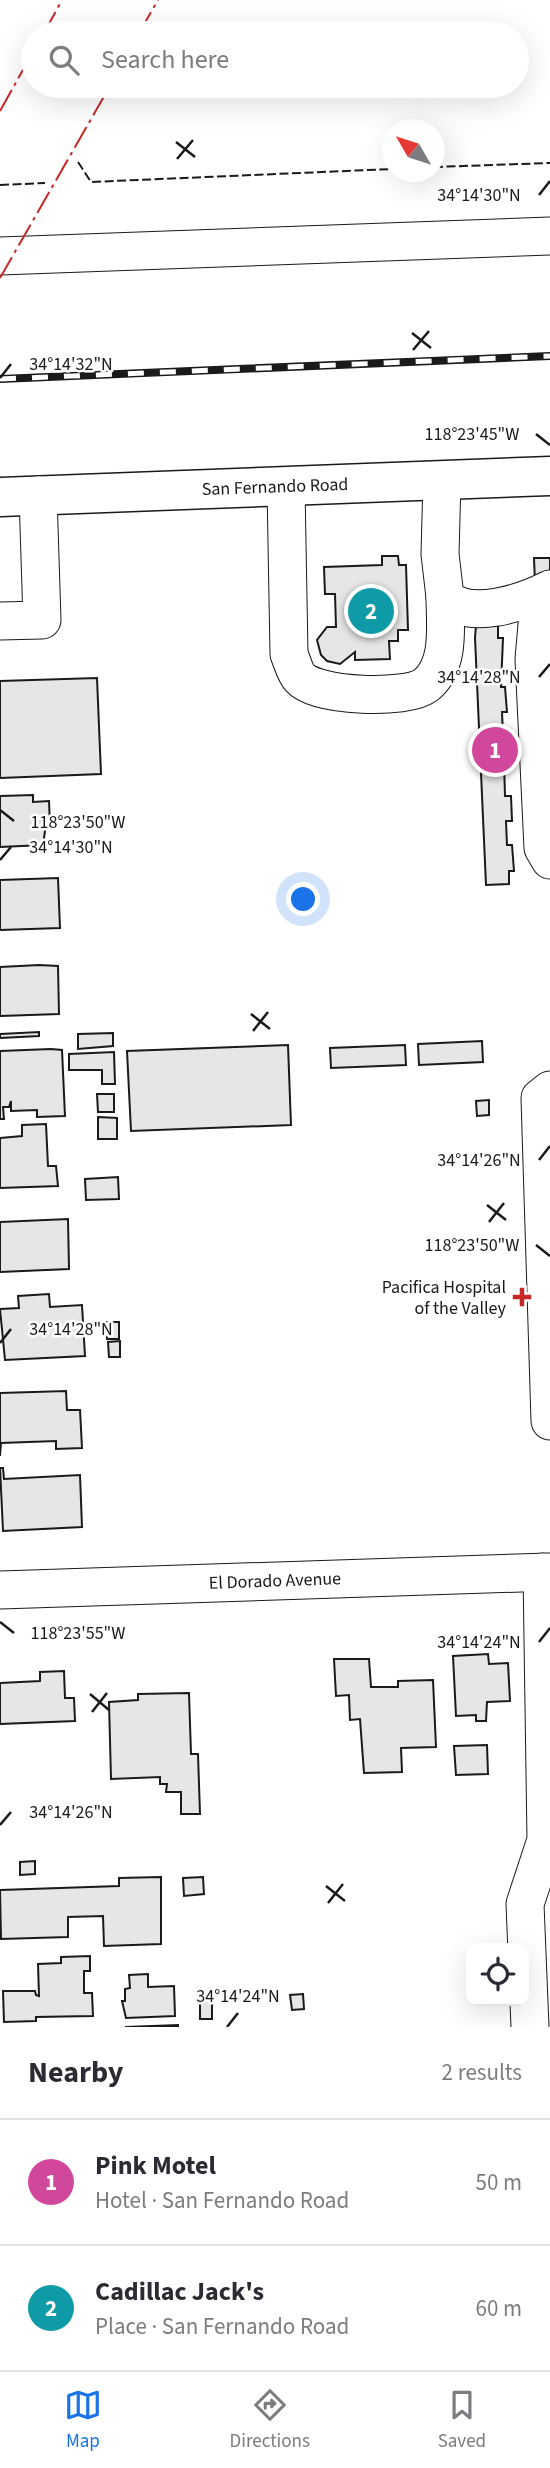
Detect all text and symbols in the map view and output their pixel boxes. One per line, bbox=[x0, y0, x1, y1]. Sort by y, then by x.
search box bbox=[21, 21, 529, 98]
icon: search bbox=[45, 41, 83, 79]
text: Search here bbox=[101, 41, 229, 78]
north arrow bbox=[382, 119, 445, 182]
text: 34°14'30"N bbox=[437, 183, 521, 208]
text: 34°14'32"N bbox=[29, 352, 113, 377]
text: 118°23'45"W bbox=[425, 422, 519, 447]
street label: San Fernando Road bbox=[201, 472, 349, 502]
pin: 2 bbox=[348, 585, 394, 637]
text: 34°14'28"N bbox=[437, 665, 521, 690]
pin: 1 bbox=[472, 724, 518, 776]
text: 118°23'50"W bbox=[31, 810, 125, 835]
text: 34°14'30"N bbox=[29, 835, 113, 860]
your location bbox=[286, 882, 320, 916]
text: 34°14'26"N bbox=[437, 1148, 521, 1173]
text: 118°23'50"W bbox=[425, 1233, 519, 1258]
place label: Pacifica Hospital of the Valley bbox=[382, 1275, 507, 1321]
marker: Pacifica Hospital of the Valley bbox=[512, 1287, 532, 1307]
text: 34°14'28"N bbox=[29, 1317, 113, 1342]
street label: El Dorado Avenue bbox=[208, 1566, 342, 1596]
text: 118°23'55"W bbox=[31, 1621, 125, 1646]
text: 34°14'24"N bbox=[437, 1630, 521, 1655]
text: 34°14'26"N bbox=[29, 1800, 113, 1825]
map controls bbox=[466, 1943, 529, 2006]
button: locate bbox=[466, 1943, 529, 2006]
text: 34°14'24"N bbox=[196, 1984, 280, 2009]
text: Nearby bbox=[28, 2051, 123, 2094]
text: 2 results bbox=[442, 2056, 522, 2089]
text: Pink Motel bbox=[95, 2147, 216, 2184]
text: 1 bbox=[45, 2166, 57, 2199]
text: 50 m bbox=[475, 2166, 522, 2199]
text: Hotel · San Fernando Road bbox=[95, 2184, 349, 2217]
text: Cadillac Jack's bbox=[95, 2273, 264, 2310]
text: 2 bbox=[45, 2292, 57, 2325]
text: 60 m bbox=[475, 2292, 522, 2325]
text: Place · San Fernando Road bbox=[95, 2310, 349, 2343]
tab: Map bbox=[64, 2386, 102, 2455]
tab: Directions bbox=[230, 2386, 310, 2455]
tab: Saved bbox=[438, 2386, 486, 2455]

